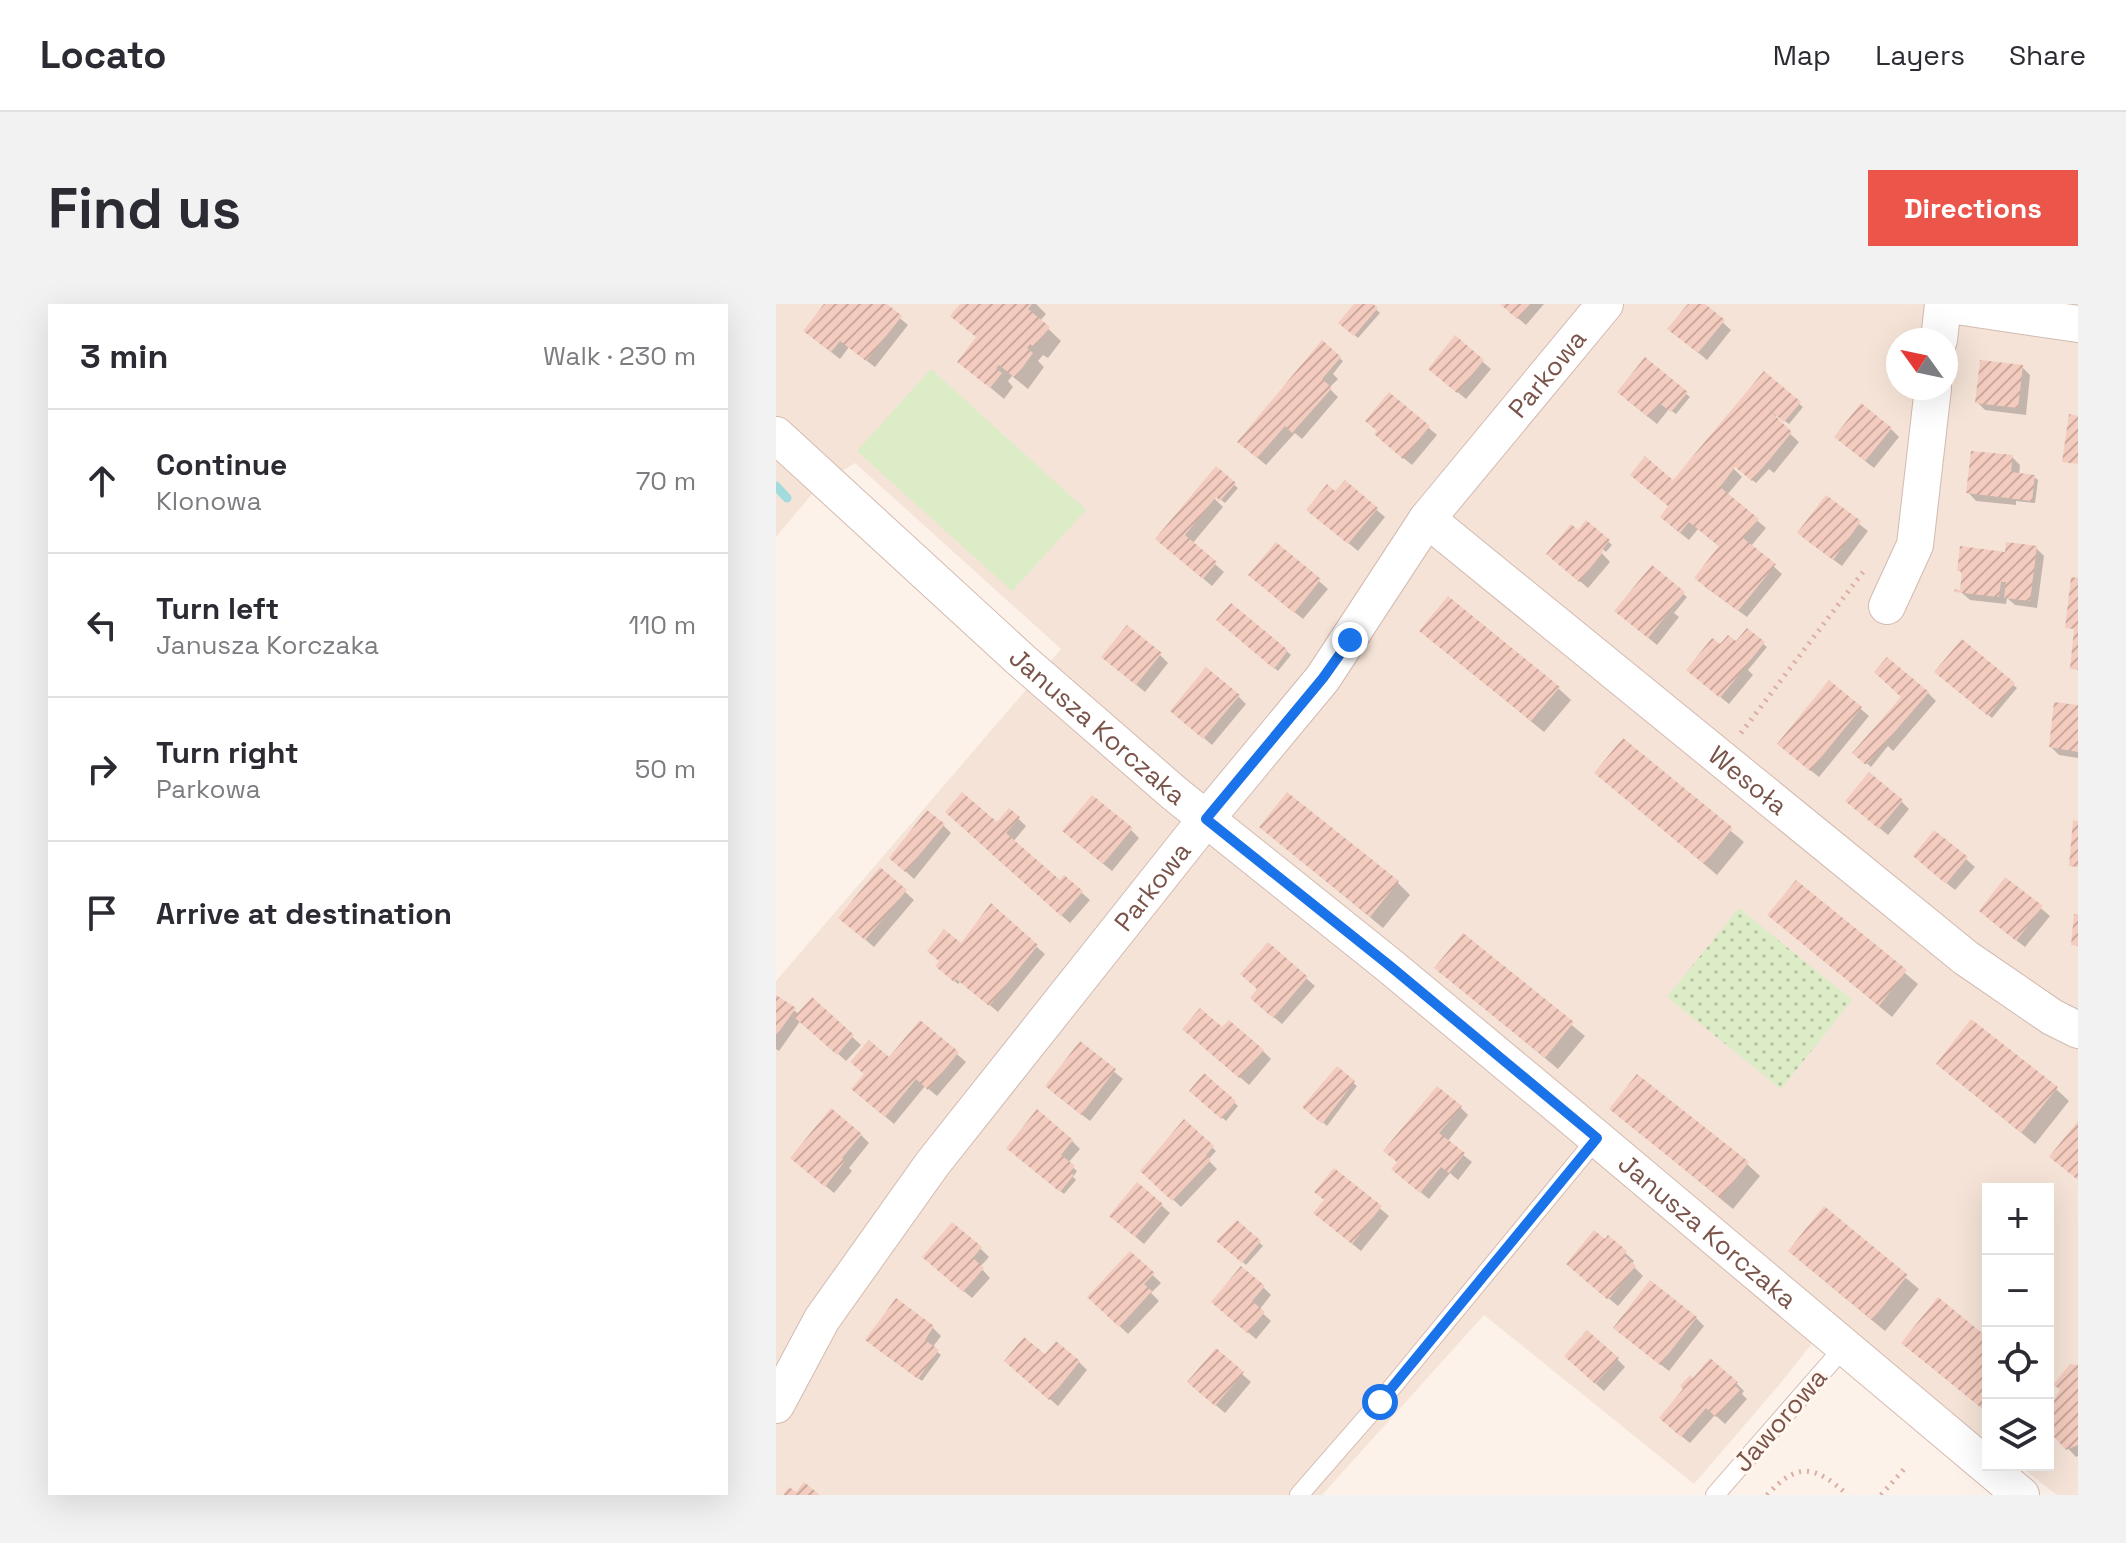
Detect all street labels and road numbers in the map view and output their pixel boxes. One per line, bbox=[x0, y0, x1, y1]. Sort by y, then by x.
street label: Parkowa bbox=[1501, 322, 1594, 425]
street label: Janusza Korczaka bbox=[1002, 641, 1193, 813]
street label: Wesoła bbox=[1702, 738, 1795, 823]
street label: Parkowa bbox=[1107, 835, 1198, 938]
street label: Janusza Korczaka bbox=[1611, 1147, 1804, 1316]
street label: Jaworowa bbox=[1726, 1361, 1834, 1479]

